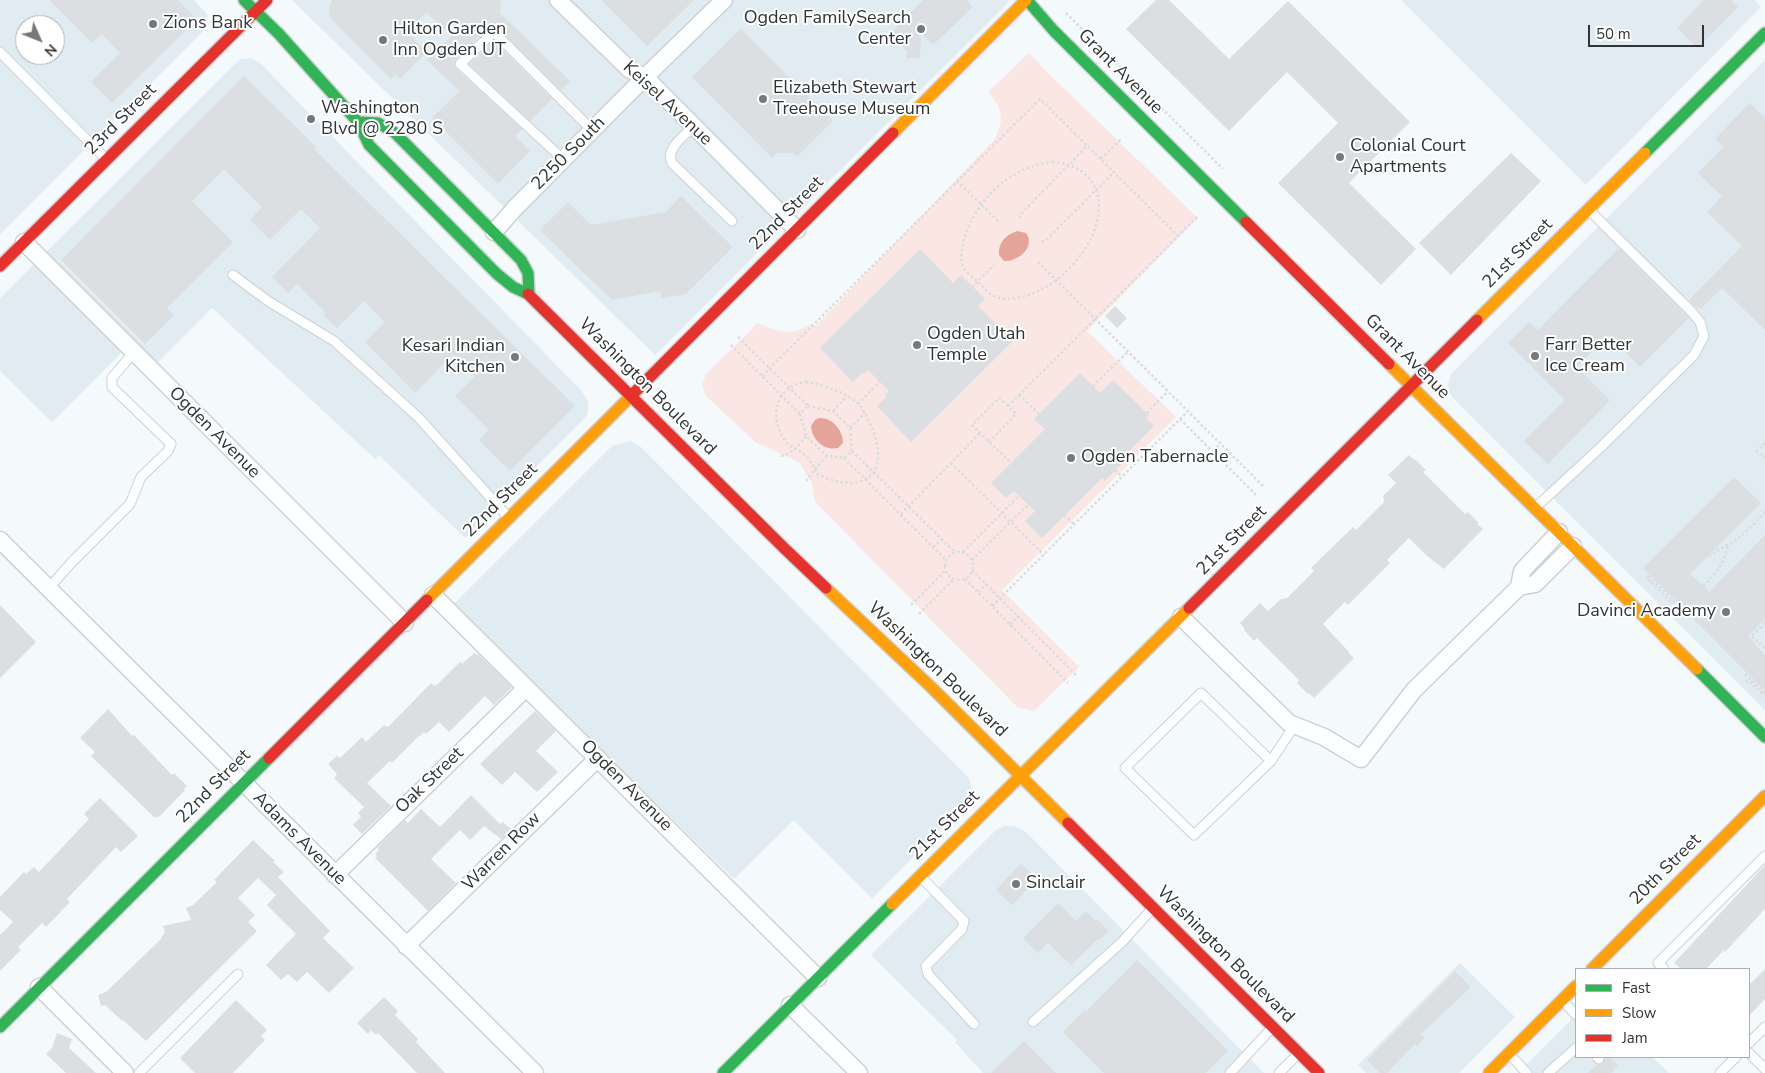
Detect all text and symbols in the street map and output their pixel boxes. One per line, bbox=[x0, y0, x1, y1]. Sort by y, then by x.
place label: Ogden FamilySearch Center bbox=[744, 8, 911, 50]
place label: Zions Bank bbox=[163, 13, 252, 35]
north arrow bbox=[15, 15, 65, 65]
scale bar bbox=[1590, 15, 1706, 47]
marker: Zions Bank bbox=[147, 18, 159, 30]
place label: Hilton Garden Inn Ogden UT bbox=[393, 19, 506, 62]
marker: Ogden FamilySearch Center bbox=[915, 23, 927, 35]
text: 50 m bbox=[1596, 24, 1631, 44]
street label: Grant Avenue bbox=[1073, 25, 1167, 119]
marker: Hilton Garden Inn Ogden UT bbox=[377, 34, 389, 46]
text: N bbox=[40, 40, 61, 60]
street label: Keisel Avenue bbox=[618, 57, 716, 151]
place label: Elizabeth Stewart Treehouse Museum bbox=[773, 78, 930, 120]
street label: 23rd Street bbox=[81, 80, 161, 160]
marker: Elizabeth Stewart Treehouse Museum bbox=[757, 93, 769, 105]
place label: Washington Blvd @ 2280 S bbox=[321, 98, 443, 140]
marker: Washington Blvd @ 2280 S bbox=[305, 113, 317, 125]
street label: 2250 South bbox=[528, 113, 610, 195]
place label: Colonial Court Apartments bbox=[1350, 136, 1465, 178]
marker: Colonial Court Apartments bbox=[1334, 151, 1346, 163]
street label: 22nd Street bbox=[745, 172, 829, 256]
street label: 21st Street bbox=[1478, 214, 1558, 294]
street label: Grant Avenue bbox=[1360, 310, 1454, 404]
street label: Washington Boulevard bbox=[574, 314, 720, 460]
place label: Ogden Utah Temple bbox=[927, 324, 1025, 366]
place label: Farr Better Ice Cream bbox=[1545, 335, 1632, 378]
place label: Kesari Indian Kitchen bbox=[402, 336, 505, 378]
marker: Ogden Utah Temple bbox=[911, 339, 923, 351]
marker: Farr Better Ice Cream bbox=[1529, 350, 1541, 362]
marker: Kesari Indian Kitchen bbox=[509, 351, 521, 363]
street label: Ogden Avenue bbox=[164, 383, 264, 483]
place label: Ogden Tabernacle bbox=[1081, 447, 1229, 469]
marker: Ogden Tabernacle bbox=[1065, 452, 1077, 464]
street label: 22nd Street bbox=[459, 459, 543, 543]
street label: 21st Street bbox=[1192, 501, 1272, 581]
street label: Washington Boulevard bbox=[863, 598, 1011, 742]
place label: Davinci Academy bbox=[1577, 601, 1716, 623]
marker: Davinci Academy bbox=[1720, 606, 1732, 618]
street label: Ogden Avenue bbox=[576, 736, 676, 836]
street label: Oak Street bbox=[392, 743, 468, 819]
street label: 22nd Street bbox=[172, 745, 256, 829]
street label: 21st Street bbox=[905, 786, 985, 866]
street label: Adams Avenue bbox=[248, 788, 350, 890]
street label: Warren Row bbox=[458, 808, 546, 896]
street label: 20th Street bbox=[1626, 830, 1706, 910]
place label: Sinclair bbox=[1026, 873, 1085, 895]
marker: Sinclair bbox=[1010, 878, 1022, 890]
street label: Washington Boulevard bbox=[1152, 882, 1298, 1028]
legend bbox=[1575, 968, 1750, 1058]
text: Fast bbox=[1622, 978, 1650, 998]
text: Slow bbox=[1622, 1003, 1656, 1023]
text: Jam bbox=[1622, 1028, 1648, 1048]

